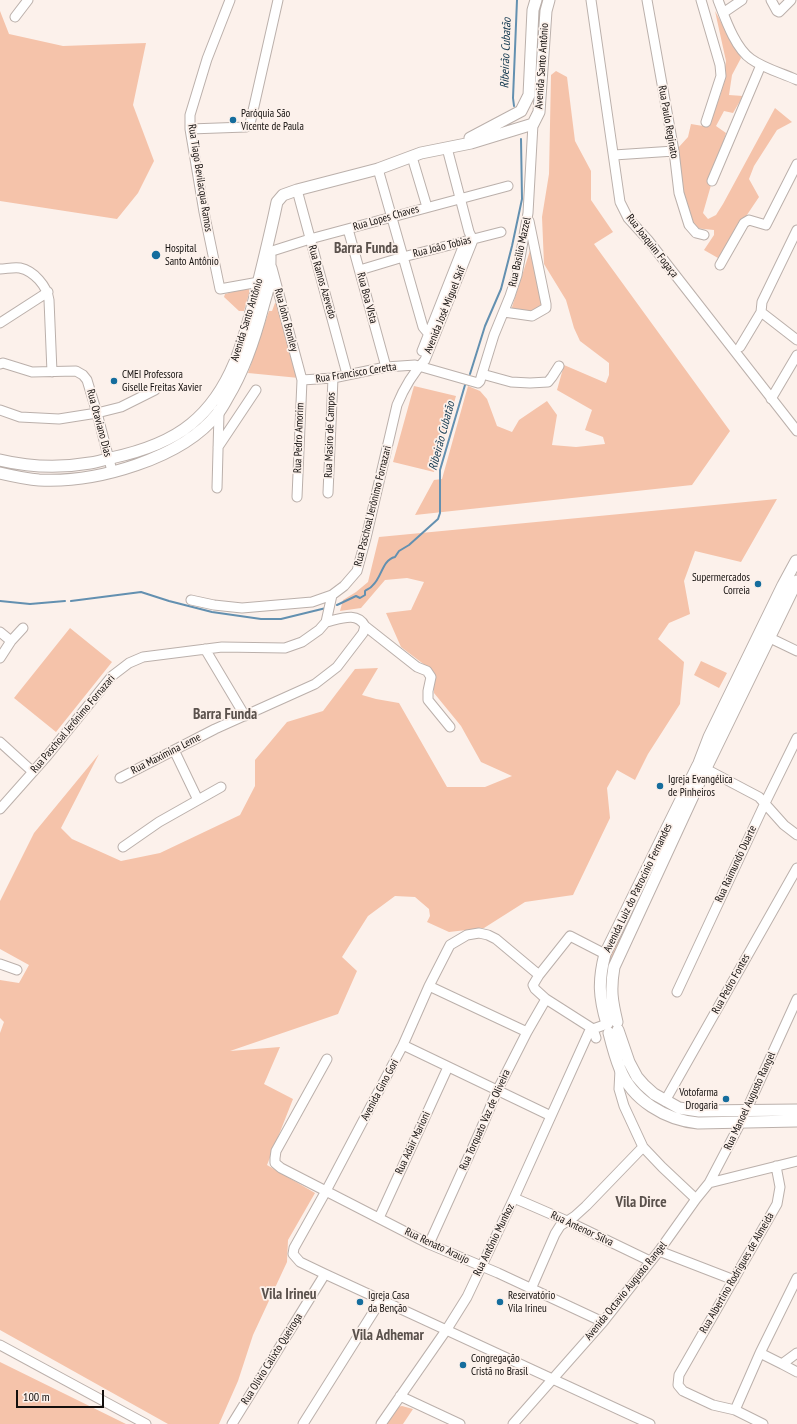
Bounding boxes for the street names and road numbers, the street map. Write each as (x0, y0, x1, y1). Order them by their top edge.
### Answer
street label: Avenida Santo Antônio (532, 23, 552, 109)
street label: Rua Paulo Reginato (655, 85, 681, 159)
street label: Rua Tiago Bevilacqua Ramos (185, 123, 215, 233)
street label: Rua Lopes Chaves (352, 202, 420, 234)
street label: Rua Joaquim Fogaça (623, 212, 681, 280)
street label: Rua Basilio Mazzel (506, 216, 534, 288)
street label: Rua João Tobias (412, 233, 472, 261)
street label: Rua Ramos Azevedo (305, 244, 339, 320)
street label: Avenida José Miguel Skif (421, 264, 469, 356)
street label: Rua Boa VIsta (354, 271, 380, 325)
street label: Avenida Santo Antônio (228, 277, 266, 363)
street label: Rua John Bronley (271, 287, 301, 353)
street label: Rua Francisco Ceretta (315, 360, 397, 386)
street label: Rua Otaviano Dias (84, 388, 114, 458)
street label: Rua Masiro de Campos (322, 392, 338, 478)
street label: Rua Pedro Amorim (291, 403, 307, 473)
street label: Rua Paschoal Jerônimo Fornazari (352, 444, 394, 568)
street label: Rua Paschoal Jerônimo Fornazari (28, 672, 118, 776)
street label: Rua Maximina Leme (129, 731, 203, 777)
street label: Avenida Luiz do Patrocinio Fernandes (601, 821, 675, 955)
street label: Rua Raimundo Duarte (712, 824, 760, 904)
street label: Rua Pedro Fontes (709, 952, 753, 1016)
street label: Rua Manoel Augusto Rangel (721, 1050, 779, 1152)
street label: Avenida Gino Gori (358, 1057, 402, 1123)
street label: Rua Torquato Vaz de Oliveira (457, 1068, 513, 1172)
street label: Rua Adair Marioni (393, 1110, 433, 1176)
street label: Rua Antônio Munhoz (471, 1202, 517, 1278)
street label: Rua Antenor Silva (549, 1209, 615, 1249)
street label: Rua Albertino Rodrigues de Almeida (697, 1210, 777, 1336)
street label: Rua Renato Araujo (403, 1225, 471, 1267)
street label: Avenida Octavio Augusto Rangel (582, 1239, 670, 1343)
street label: Rua Olívio Calixto Queiroga (239, 1311, 305, 1407)

